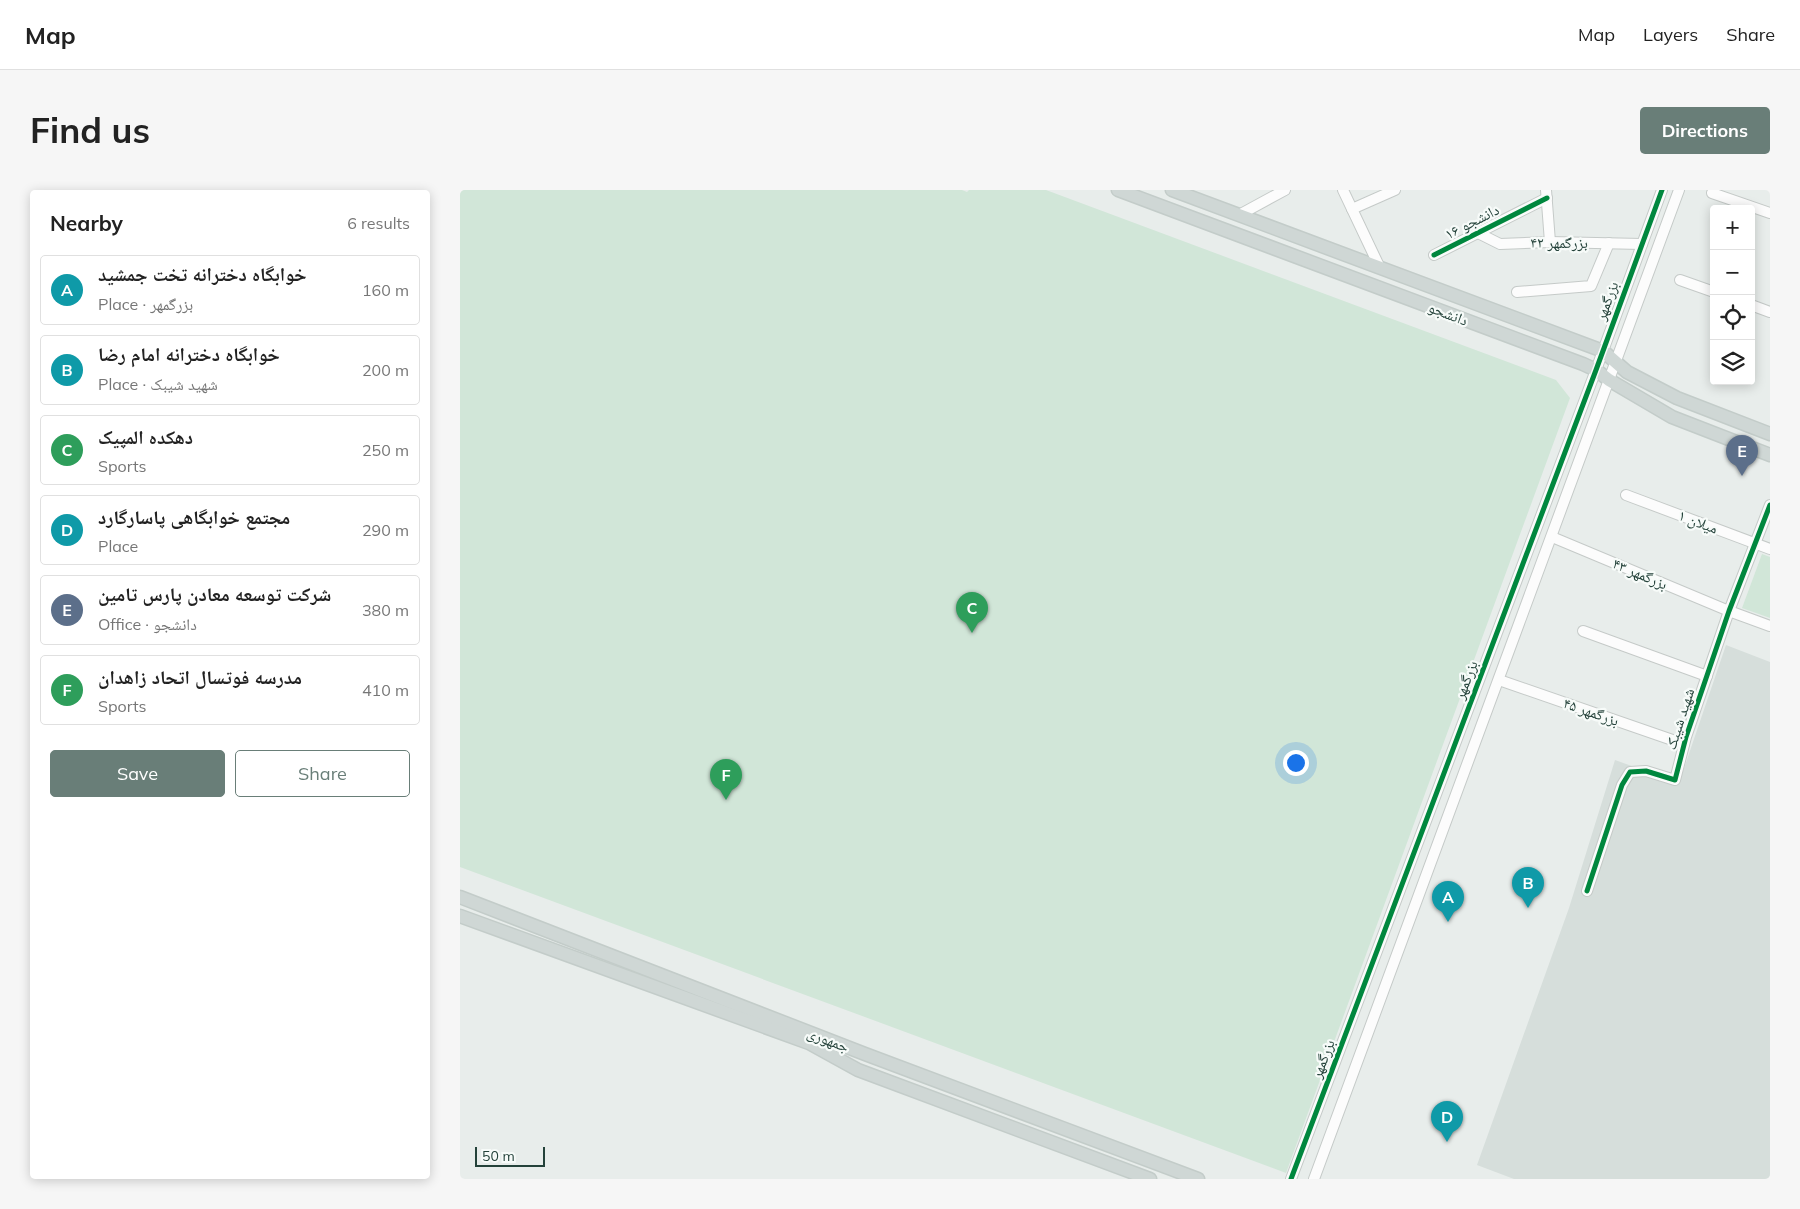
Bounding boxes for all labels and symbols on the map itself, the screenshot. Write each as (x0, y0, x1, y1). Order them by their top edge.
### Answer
street label: دانشجو ۱۶ (1442, 200, 1502, 243)
street label: بزرگمهر ۴۲ (1530, 233, 1588, 252)
street label: بزرگمهر (1590, 279, 1622, 324)
street label: دانشجو (1426, 297, 1471, 330)
pin: E (1726, 435, 1758, 476)
street label: میلان ۱ (1675, 505, 1721, 539)
street label: بزرگمهر ۴۳ (1610, 554, 1670, 594)
pin: C (956, 592, 988, 633)
street label: بزرگمهر (1449, 658, 1482, 703)
street label: شهید شیبک (1661, 686, 1698, 752)
street label: بزرگمهر ۴۵ (1561, 693, 1621, 730)
your location (1283, 750, 1309, 776)
pin: F (710, 759, 742, 800)
pin: B (1512, 867, 1544, 908)
pin: A (1432, 881, 1464, 922)
street label: جمهوری (804, 1023, 852, 1057)
street label: بزرگمهر (1306, 1037, 1339, 1082)
pin: D (1431, 1101, 1463, 1142)
scale bar (475, 1144, 545, 1167)

